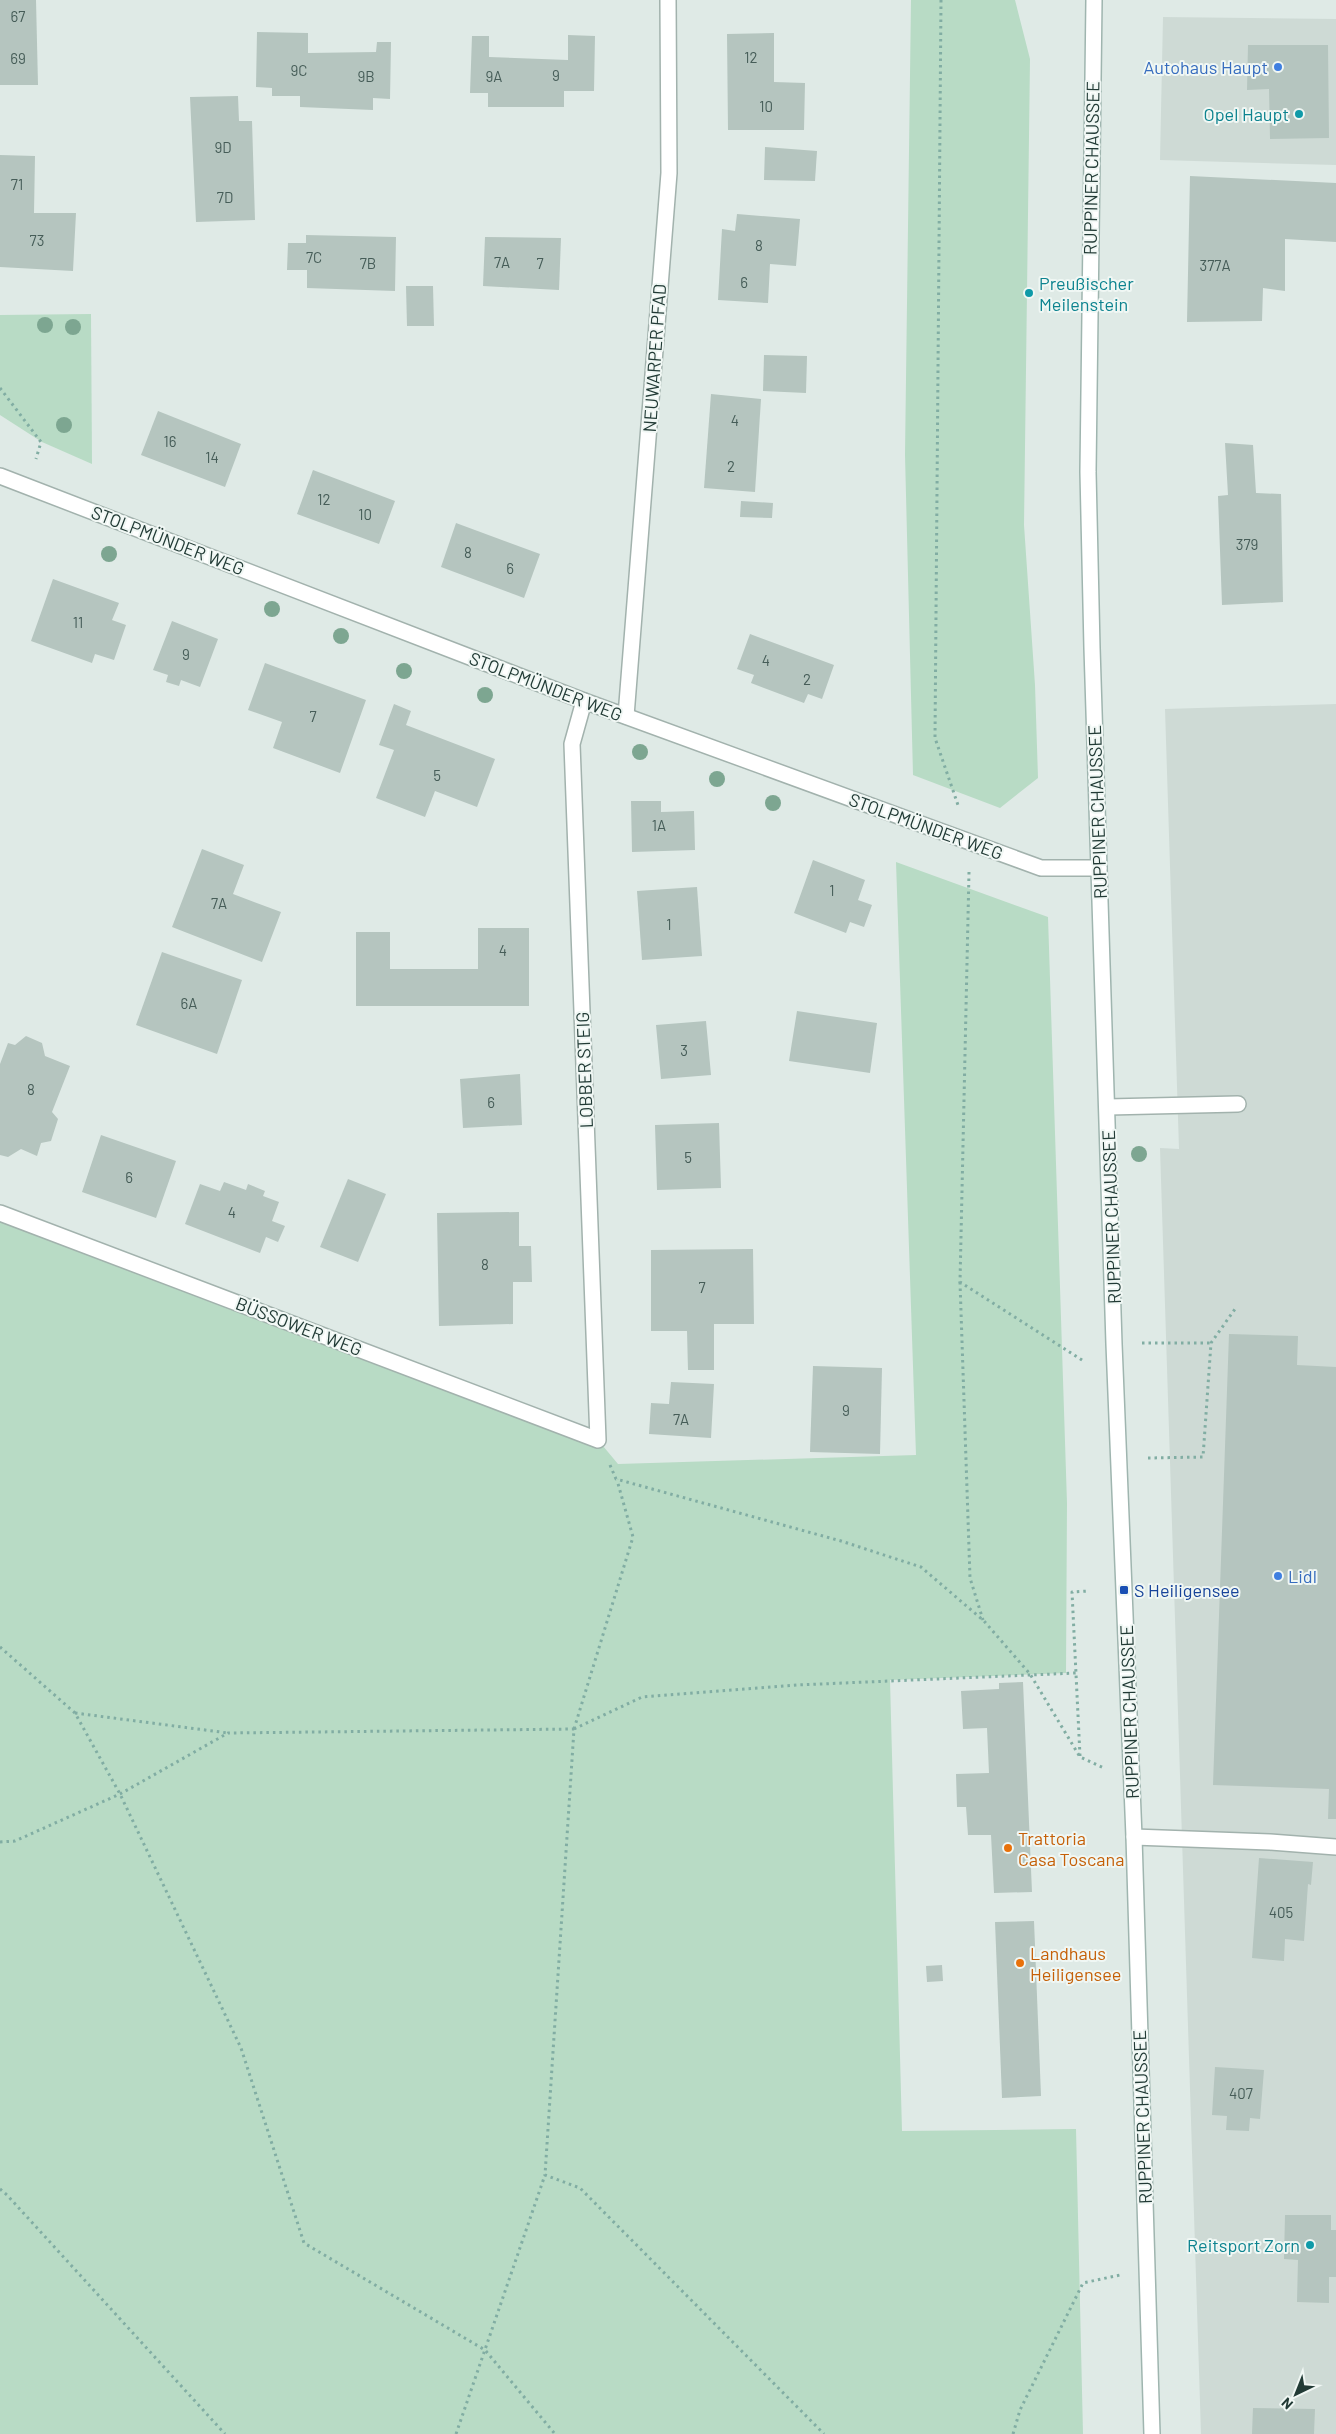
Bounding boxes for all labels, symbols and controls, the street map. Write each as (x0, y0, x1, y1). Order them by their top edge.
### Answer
house number: 67 (11, 7, 25, 25)
house number: 12 (744, 48, 758, 66)
house number: 69 (10, 49, 26, 67)
place label: Autohaus Haupt (1143, 56, 1268, 78)
house number: 9C (291, 61, 307, 79)
marker: Autohaus Haupt (1272, 61, 1284, 73)
house number: 9 (552, 66, 560, 84)
house number: 9B (357, 67, 375, 85)
house number: 9A (486, 67, 502, 85)
street label: RUPPINER CHAUSSEE (1078, 81, 1104, 255)
house number: 10 (759, 97, 773, 115)
place label: Opel Haupt (1204, 103, 1289, 125)
marker: Opel Haupt (1293, 108, 1305, 120)
house number: 9D (214, 138, 232, 156)
house number: 71 (11, 175, 23, 193)
house number: 7D (217, 188, 233, 206)
house number: 73 (30, 231, 44, 249)
house number: 8 (755, 236, 763, 254)
house number: 7C (306, 248, 322, 266)
house number: 7A (494, 253, 510, 271)
house number: 7B (360, 254, 376, 272)
house number: 7 (536, 254, 544, 272)
house number: 377A (1199, 256, 1231, 274)
place label: Preußischer Meilenstein (1039, 272, 1134, 315)
house number: 6 (740, 273, 748, 291)
street label: NEUWARPER PFAD (638, 283, 670, 433)
marker: Preußischer Meilenstein (1023, 287, 1035, 299)
house number: 4 (731, 411, 739, 429)
house number: 16 (164, 432, 176, 450)
house number: 14 (205, 448, 219, 466)
house number: 2 (727, 457, 735, 475)
house number: 12 (317, 490, 331, 508)
street label: STOLPMÜNDER WEG (88, 501, 248, 579)
house number: 10 (358, 505, 372, 523)
house number: 379 (1236, 535, 1258, 553)
house number: 8 (464, 543, 472, 561)
house number: 6 (506, 559, 514, 577)
house number: 11 (73, 613, 83, 631)
house number: 9 (182, 645, 190, 663)
street label: STOLPMÜNDER WEG (466, 647, 626, 725)
house number: 4 (762, 651, 770, 669)
house number: 2 (803, 670, 811, 688)
house number: 7 (309, 707, 317, 725)
street label: RUPPINER CHAUSSEE (1083, 725, 1111, 899)
house number: 5 (433, 766, 441, 784)
street label: STOLPMÜNDER WEG (846, 788, 1006, 864)
house number: 1A (652, 816, 666, 834)
house number: 1 (829, 881, 835, 899)
house number: 7A (211, 894, 227, 912)
house number: 1 (666, 915, 672, 933)
house number: 4 (499, 941, 507, 959)
house number: 6A (181, 994, 197, 1012)
street label: LOBBER STEIG (571, 1011, 597, 1129)
house number: 3 (680, 1041, 688, 1059)
house number: 8 (27, 1080, 35, 1098)
house number: 6 (487, 1093, 495, 1111)
street label: RUPPINER CHAUSSEE (1097, 1130, 1125, 1304)
house number: 5 (684, 1148, 692, 1166)
house number: 6 (125, 1168, 133, 1186)
house number: 4 (228, 1203, 236, 1221)
house number: 8 (481, 1255, 489, 1273)
house number: 7 (698, 1278, 706, 1296)
street label: BÜSSOWER WEG (233, 1292, 365, 1360)
house number: 9 (842, 1401, 850, 1419)
house number: 7A (673, 1410, 689, 1428)
place label: Lidl (1288, 1565, 1317, 1587)
marker: Lidl (1272, 1570, 1284, 1582)
place label: S Heiligensee (1134, 1579, 1240, 1601)
marker: S Heiligensee (1118, 1584, 1130, 1596)
street label: RUPPINER CHAUSSEE (1115, 1625, 1143, 1799)
place label: Trattoria Casa Toscana (1018, 1827, 1124, 1870)
marker: Trattoria Casa Toscana (1002, 1842, 1014, 1854)
house number: 405 (1269, 1903, 1293, 1921)
place label: Landhaus Heiligensee (1030, 1942, 1121, 1985)
marker: Landhaus Heiligensee (1014, 1957, 1026, 1969)
street label: RUPPINER CHAUSSEE (1128, 2030, 1156, 2204)
house number: 407 (1229, 2084, 1253, 2102)
place label: Reitsport Zorn (1187, 2234, 1300, 2256)
marker: Reitsport Zorn (1304, 2239, 1316, 2251)
north arrow (1271, 2369, 1321, 2419)
text: N (1278, 2394, 1296, 2413)

